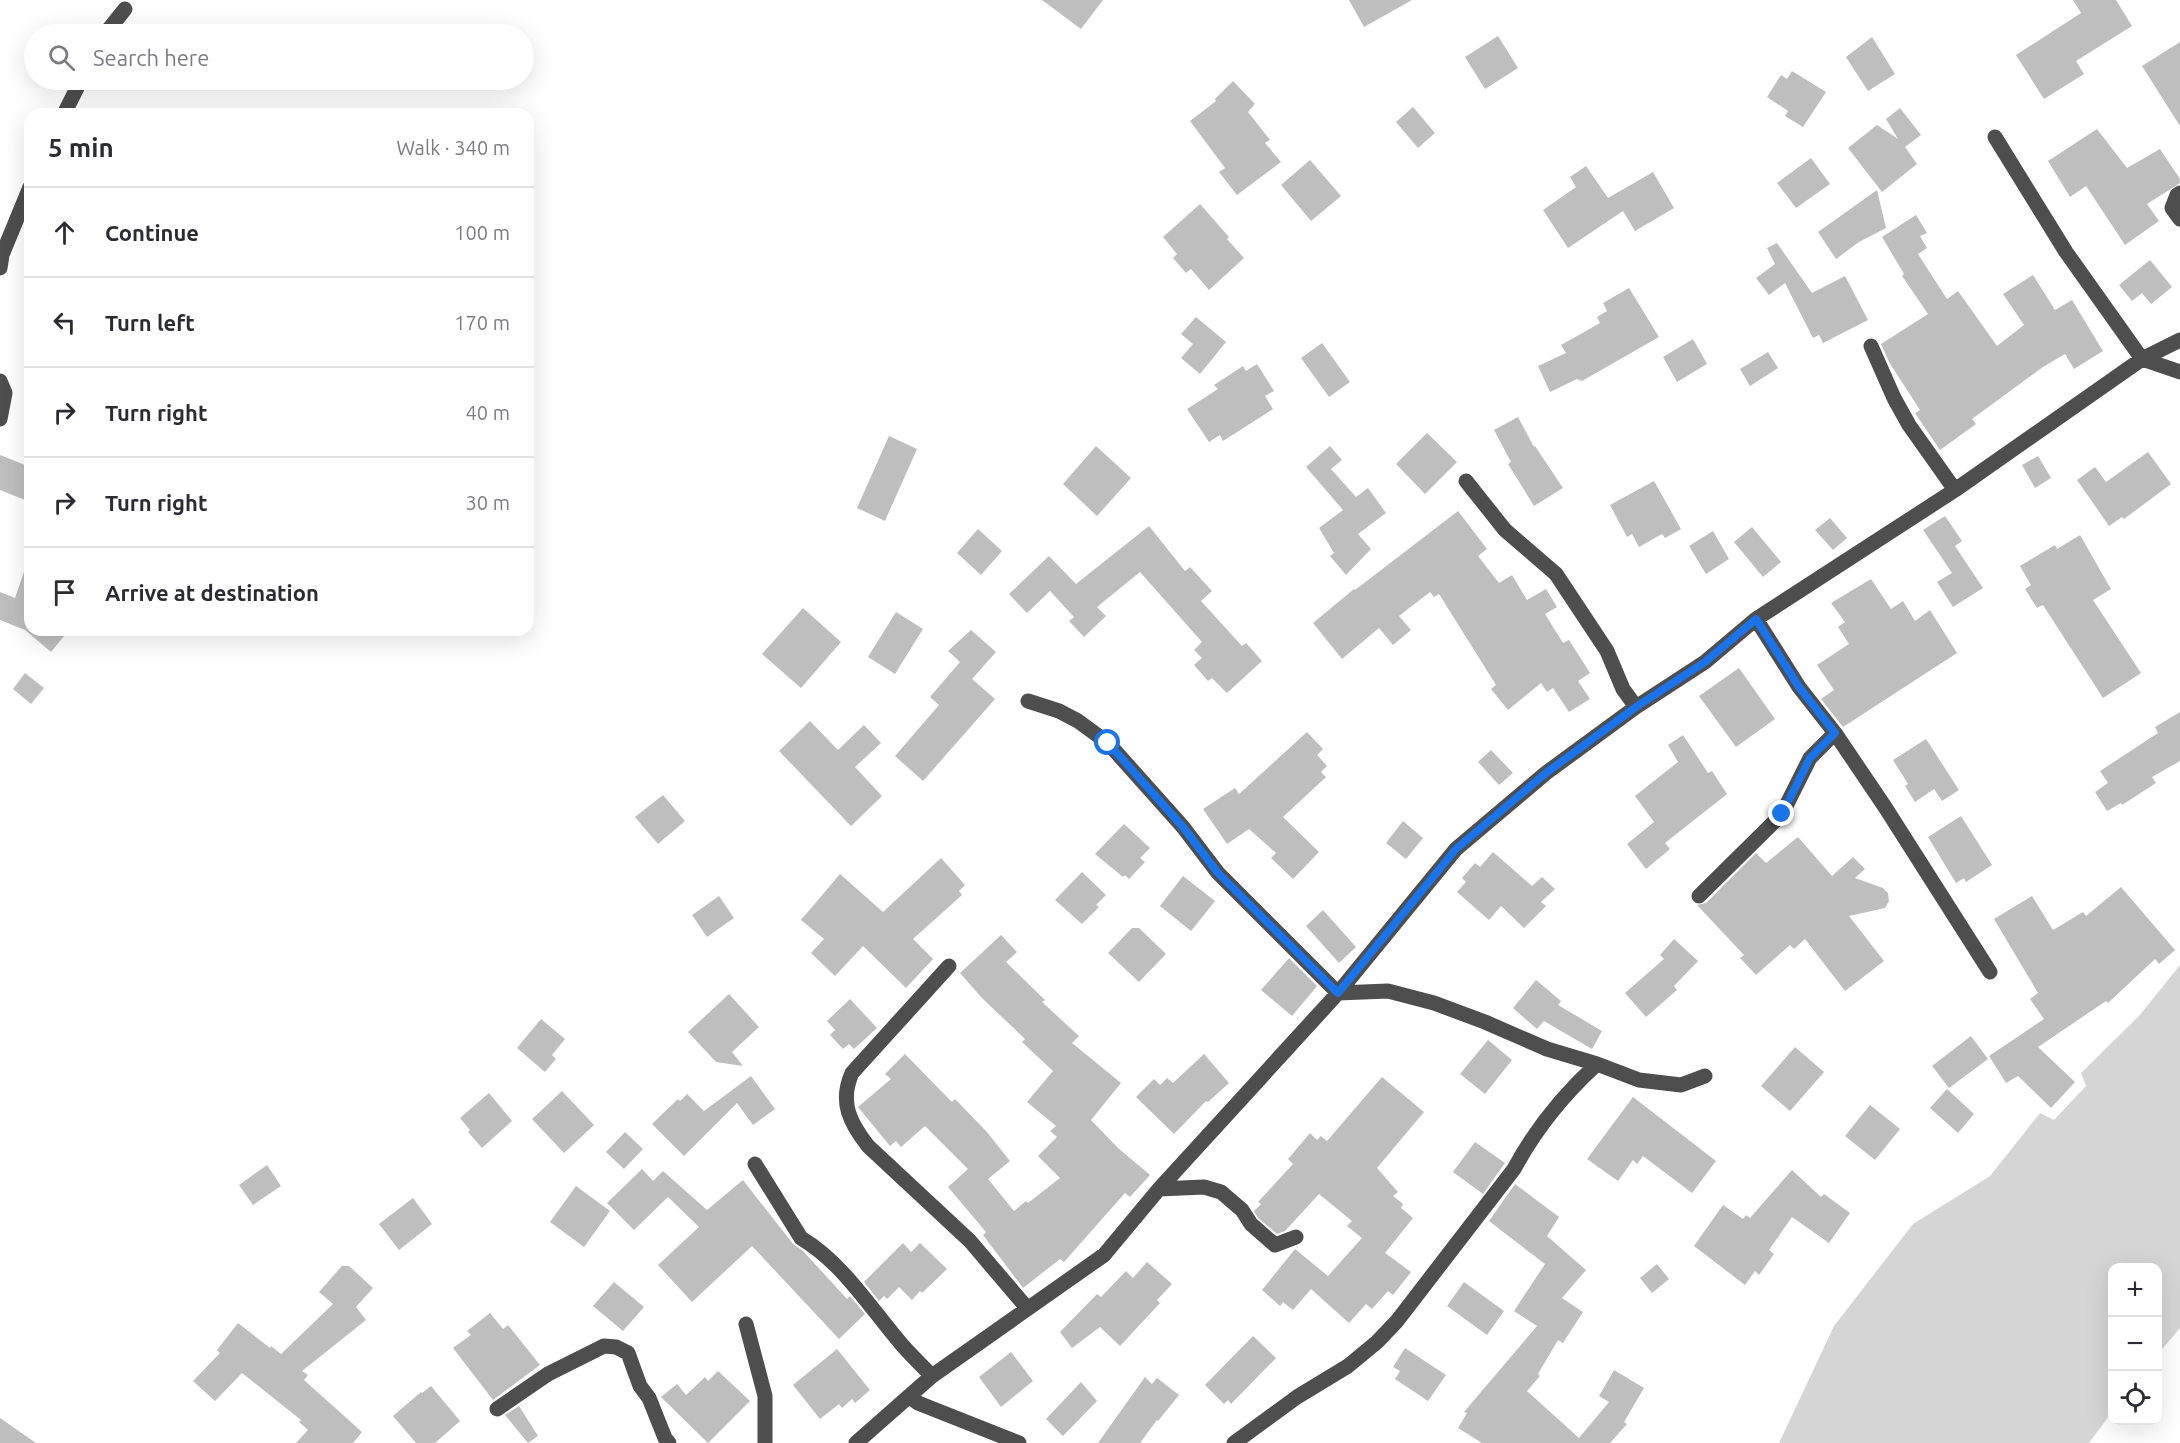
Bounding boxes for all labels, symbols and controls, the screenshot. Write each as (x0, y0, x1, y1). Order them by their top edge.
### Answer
search box (24, 24, 534, 90)
icon: search (45, 41, 78, 74)
text: Search here (93, 45, 209, 70)
text: 5 min (48, 133, 114, 162)
text: Walk · 340 m (397, 136, 510, 159)
icon: ahead (48, 216, 81, 249)
text: Continue (105, 220, 199, 245)
text: 100 m (454, 221, 510, 244)
icon: left (48, 306, 81, 339)
text: Turn left (105, 310, 195, 335)
text: 170 m (454, 311, 510, 334)
icon: right (48, 396, 81, 429)
text: Turn right (105, 400, 207, 425)
text: 40 m (466, 401, 510, 424)
icon: right (48, 486, 81, 519)
text: Turn right (105, 490, 207, 515)
text: 30 m (466, 491, 510, 514)
icon: arrive (48, 576, 81, 609)
text: Arrive at destination (105, 580, 319, 605)
route start (1094, 729, 1120, 755)
route end (1768, 800, 1794, 826)
map controls (2108, 1263, 2162, 1425)
button: + (2108, 1263, 2162, 1317)
button: − (2108, 1317, 2162, 1371)
button: locate (2108, 1371, 2162, 1425)

